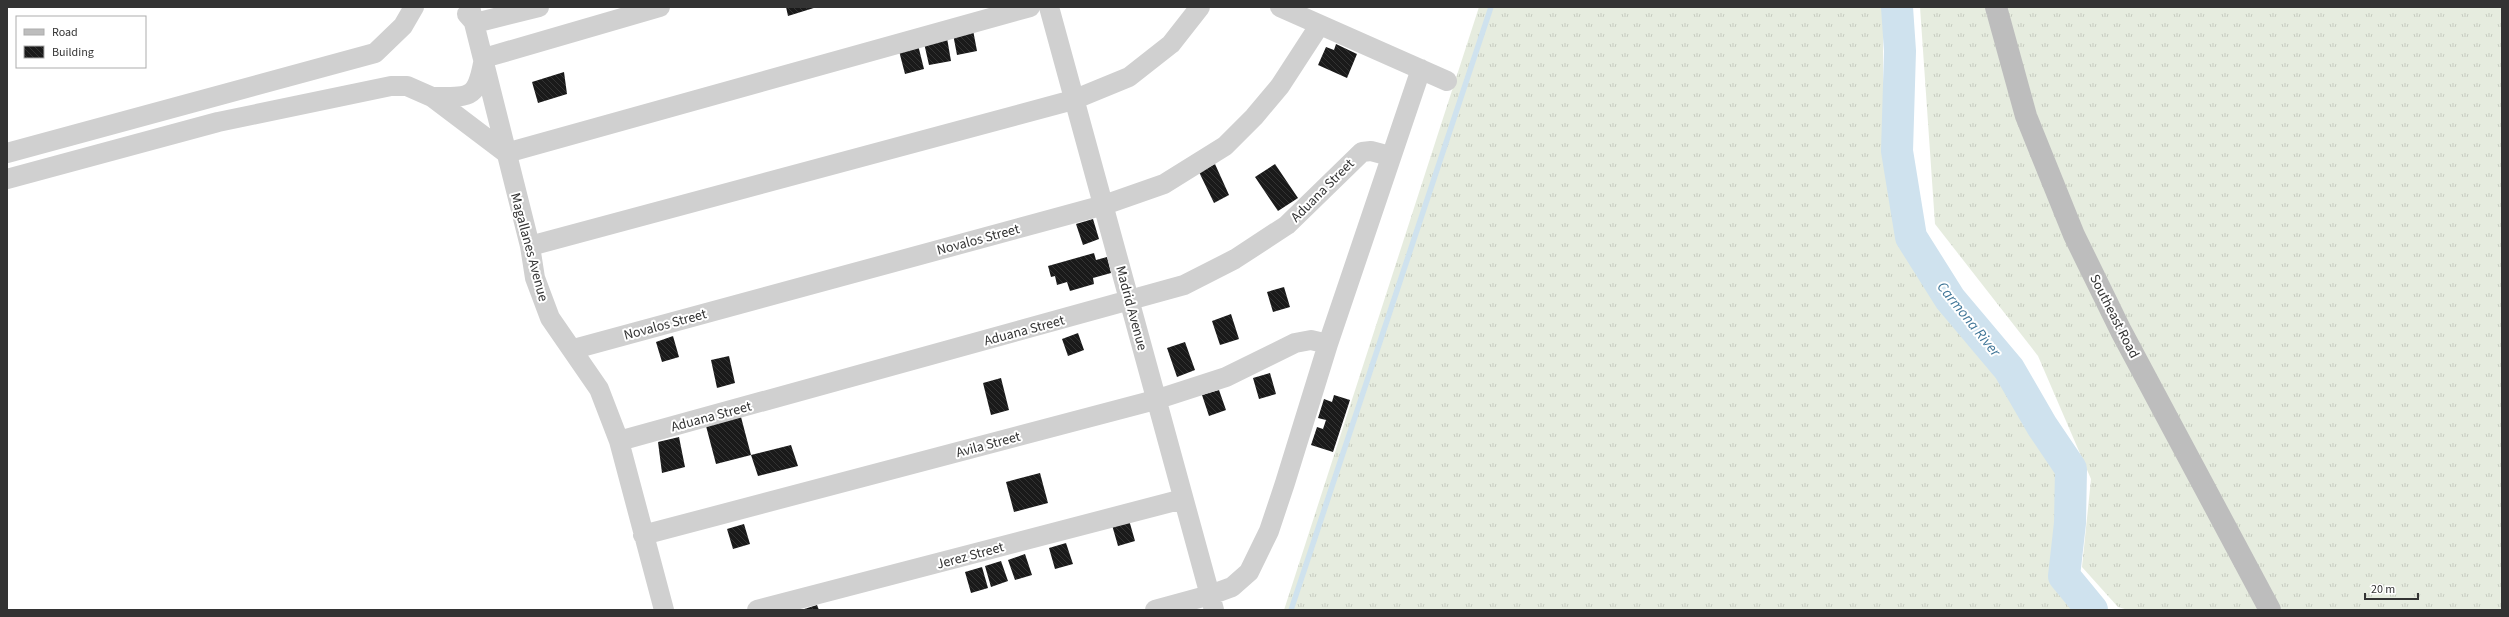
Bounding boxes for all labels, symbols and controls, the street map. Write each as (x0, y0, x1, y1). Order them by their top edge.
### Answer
legend (16, 16, 146, 68)
text: Road (52, 24, 78, 41)
text: Building (52, 44, 94, 61)
street label: Aduana Street (1286, 154, 1359, 227)
street label: Magallanes Avenue (505, 191, 553, 304)
street label: Novalos Street (935, 219, 1022, 261)
street label: Madrid Avenue (1110, 264, 1152, 353)
street label: Southeast Road (2084, 271, 2144, 362)
water label: Carmona River (1932, 277, 2006, 362)
street label: Novalos Street (622, 304, 709, 346)
street label: Aduana Street (982, 311, 1067, 351)
street label: Aduana Street (669, 397, 754, 437)
street label: Avila Street (954, 427, 1023, 463)
street label: Jerez Street (934, 537, 1006, 575)
scale bar (2365, 575, 2418, 601)
text: 20 m (2371, 581, 2395, 598)

